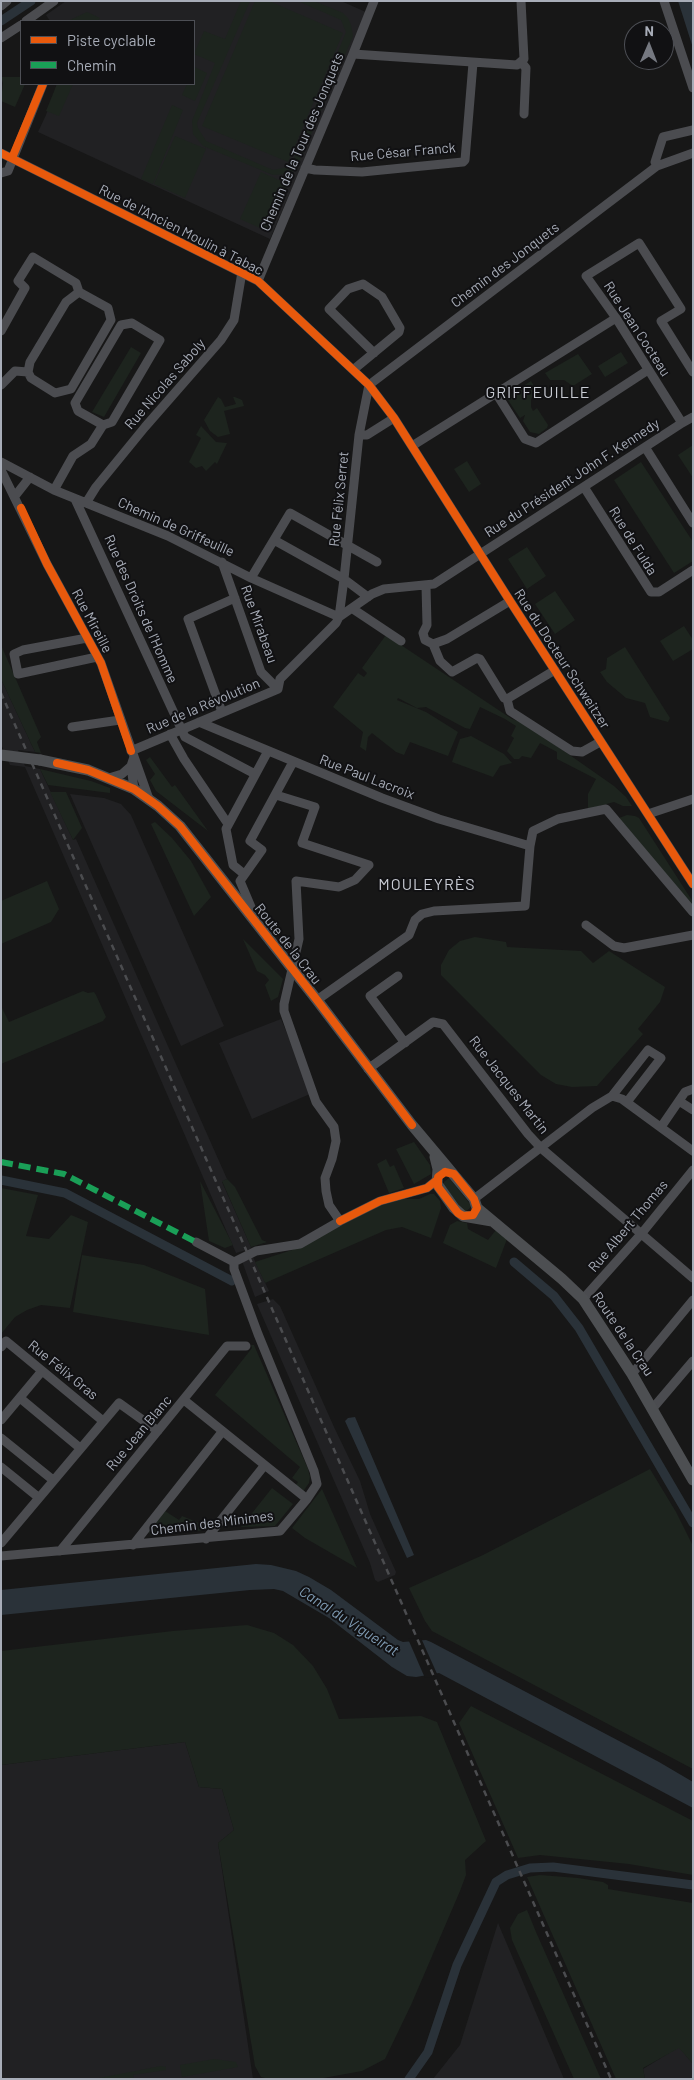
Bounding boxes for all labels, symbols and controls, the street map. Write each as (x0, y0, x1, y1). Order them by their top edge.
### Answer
legend (20, 20, 195, 85)
north arrow (624, 20, 674, 70)
text: N (644, 22, 654, 39)
text: Piste cyclable (67, 31, 156, 49)
street label: Chemin de la Tour des Jonquets (257, 50, 347, 234)
text: Chemin (67, 56, 116, 74)
street label: Rue César Franck (350, 139, 456, 165)
street label: Rue de l'Ancien Moulin à Tabac (96, 181, 266, 279)
street label: Chemin des Jonquets (448, 219, 562, 311)
street label: Rue Jean Cocteau (600, 278, 674, 380)
street label: Rue Nicolas Saboly (121, 335, 209, 433)
district label: GRIFFEUILLE (484, 383, 592, 403)
street label: Rue du Président John F. Kennedy (481, 415, 663, 541)
street label: Rue Félix Serret (326, 451, 352, 547)
street label: Chemin de Griffeuille (115, 494, 237, 560)
street label: Rue de Fulda (605, 504, 661, 578)
street label: Rue des Droits de l'Homme (101, 532, 181, 686)
street label: Rue Mirabeau (237, 583, 281, 665)
street label: Rue Mireille (68, 586, 116, 656)
street label: Rue du Docteur Schweitzer (511, 586, 613, 732)
street label: Rue de la Révolution (144, 674, 262, 738)
street label: Rue Paul Lacroix (317, 751, 417, 803)
district label: MOULEYRÈS (377, 875, 477, 895)
street label: Route de la Crau (251, 900, 325, 988)
street label: Rue Jacques Martin (466, 1033, 552, 1137)
street label: Rue Albert Thomas (585, 1177, 671, 1275)
street label: Route de la Crau (589, 1289, 657, 1379)
street label: Rue Félix Gras (25, 1337, 101, 1403)
street label: Rue Jean Blanc (103, 1392, 175, 1474)
street label: Chemin des Minimes (150, 1507, 274, 1539)
water label: Canal du Vigueirat (296, 1582, 402, 1660)

